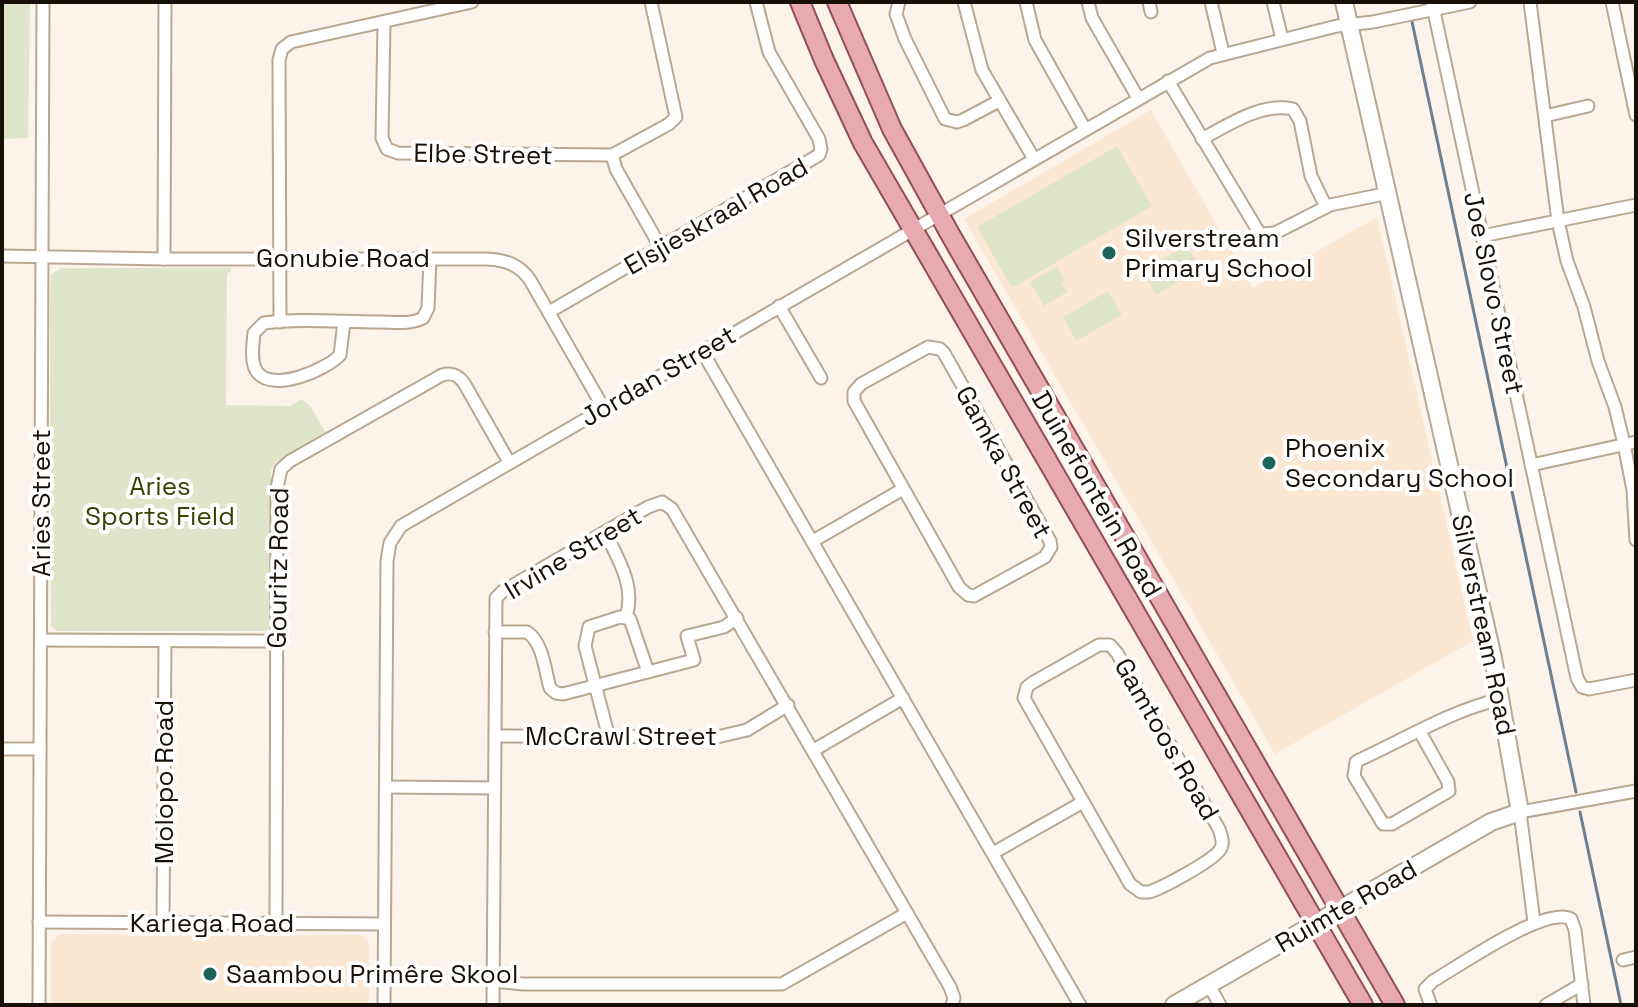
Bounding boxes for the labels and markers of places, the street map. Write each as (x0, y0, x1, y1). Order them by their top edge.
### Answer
place label: Silverstream Primary School (1125, 221, 1312, 285)
marker: Silverstream Primary School (1100, 244, 1118, 262)
place label: Phoenix Secondary School (1285, 431, 1514, 495)
marker: Phoenix Secondary School (1260, 454, 1278, 472)
place label: Saambou Primêre Skool (226, 957, 518, 991)
marker: Saambou Primêre Skool (201, 965, 219, 983)

